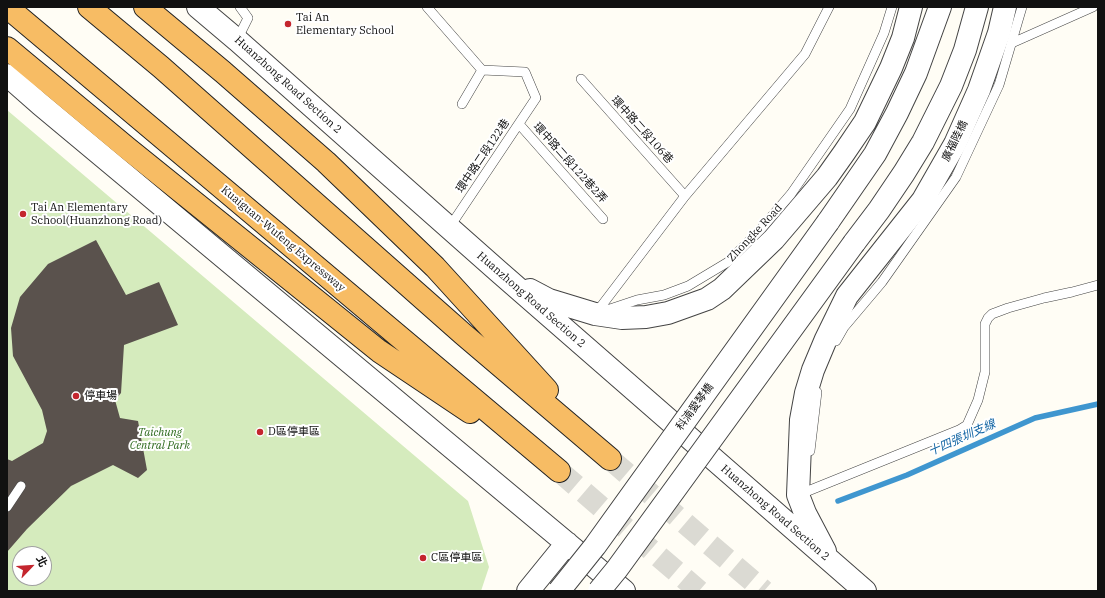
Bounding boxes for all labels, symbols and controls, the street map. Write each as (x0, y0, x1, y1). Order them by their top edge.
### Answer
place label: Tai An Elementary School (296, 11, 394, 37)
marker: Tai An Elementary School (283, 19, 293, 29)
street label: Huanzhong Road Section 2 (232, 33, 344, 137)
street label: 環中路二段106巷 (608, 94, 676, 166)
street label: 環中路二段122巷 (454, 117, 512, 195)
street label: 廣福陸橋 (939, 118, 971, 164)
street label: 環中路二段122巷2弄 (531, 120, 609, 206)
street label: Kuaiguan-Wufeng Expressway (218, 183, 348, 295)
place label: Tai An Elementary School(Huanzhong Road) (31, 201, 162, 227)
street label: Zhongke Road (725, 201, 785, 265)
marker: Tai An Elementary School(Huanzhong Road) (18, 209, 28, 219)
street label: Huanzhong Road Section 2 (474, 249, 588, 351)
street label: 科湳愛琴橋 (673, 381, 717, 433)
place label: 停車場 (84, 389, 117, 403)
marker: 停車場 (71, 391, 81, 401)
water label: 十四張圳支線 (926, 417, 998, 459)
place label: D區停車區 (268, 425, 320, 439)
park label: Taichung Central Park (130, 426, 190, 452)
marker: D區停車區 (255, 427, 265, 437)
street label: Huanzhong Road Section 2 (718, 462, 832, 564)
north arrow (12, 546, 52, 586)
place label: C區停車區 (431, 551, 482, 565)
text: 北 (33, 553, 51, 569)
marker: C區停車區 (418, 553, 428, 563)

